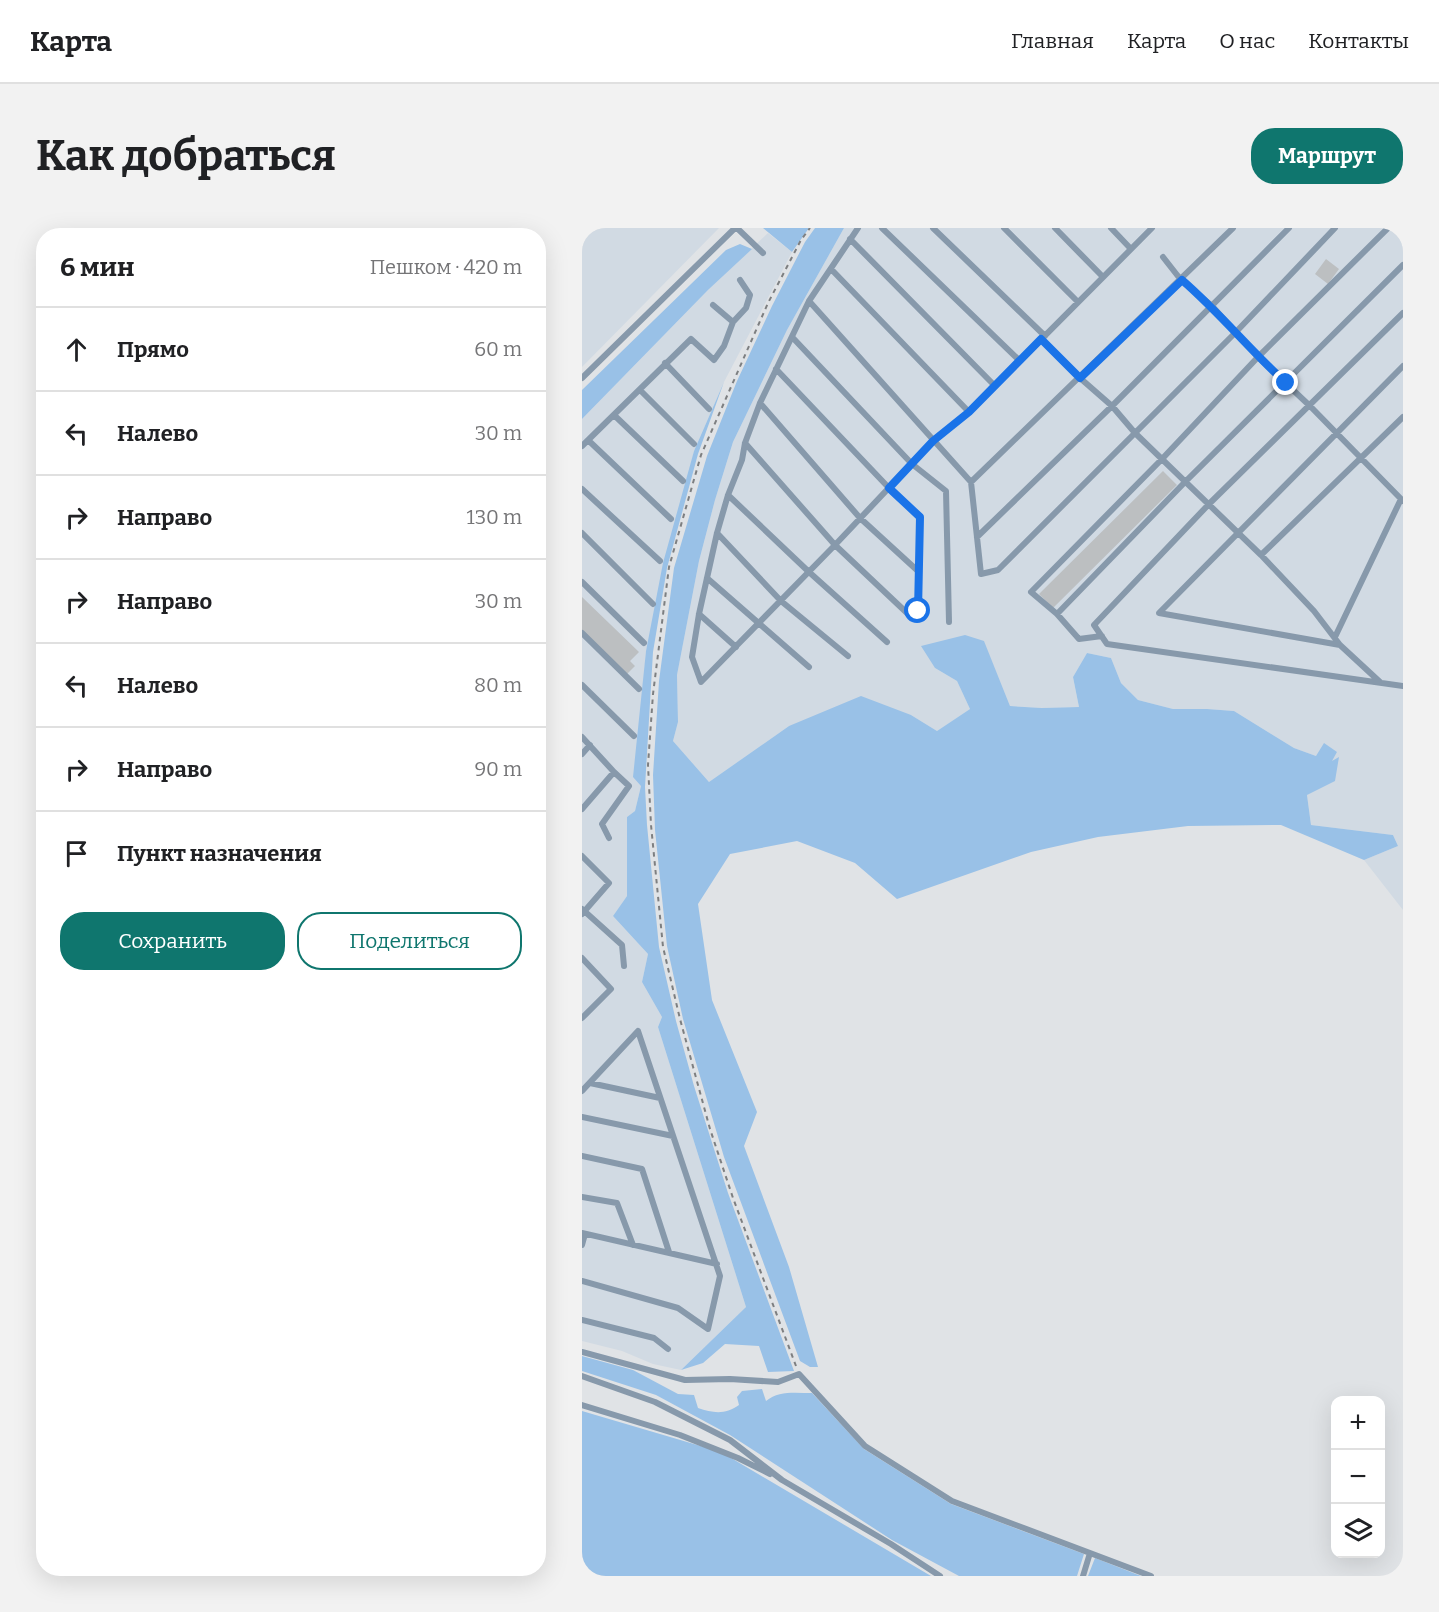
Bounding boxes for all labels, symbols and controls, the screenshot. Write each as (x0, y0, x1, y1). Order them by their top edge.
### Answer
text: Карта (30, 25, 112, 58)
text: Главная (1011, 28, 1094, 54)
text: Карта (1127, 28, 1186, 54)
text: О нас (1219, 28, 1275, 54)
text: Контакты (1308, 28, 1409, 54)
button: Маршрут (1251, 128, 1403, 184)
text: Как добраться (36, 131, 336, 181)
text: 6 мин (60, 252, 135, 283)
text: Пешком · 420 m (370, 255, 522, 279)
icon: ahead (60, 333, 93, 366)
text: Прямо (117, 336, 189, 363)
text: 60 m (474, 337, 522, 361)
route end (1272, 369, 1298, 395)
icon: left (60, 417, 93, 450)
text: Налево (117, 420, 198, 447)
text: 30 m (475, 421, 522, 445)
icon: right (60, 501, 93, 534)
text: Направо (117, 504, 212, 531)
text: 130 m (467, 505, 522, 529)
icon: right (60, 585, 93, 618)
text: Направо (117, 588, 212, 615)
text: 30 m (475, 589, 522, 613)
route start (904, 597, 930, 623)
icon: left (60, 669, 93, 702)
text: Налево (117, 672, 198, 699)
text: 80 m (474, 673, 522, 697)
icon: right (60, 753, 93, 786)
text: Направо (117, 756, 212, 783)
text: 90 m (474, 757, 522, 781)
icon: arrive (60, 837, 93, 870)
text: Пункт назначения (117, 840, 322, 867)
button: Сохранить (60, 912, 285, 970)
button: Поделиться (297, 912, 522, 970)
map controls (1331, 1396, 1385, 1558)
button: + (1331, 1396, 1385, 1450)
button: − (1331, 1450, 1385, 1504)
button: layers (1331, 1504, 1385, 1558)

